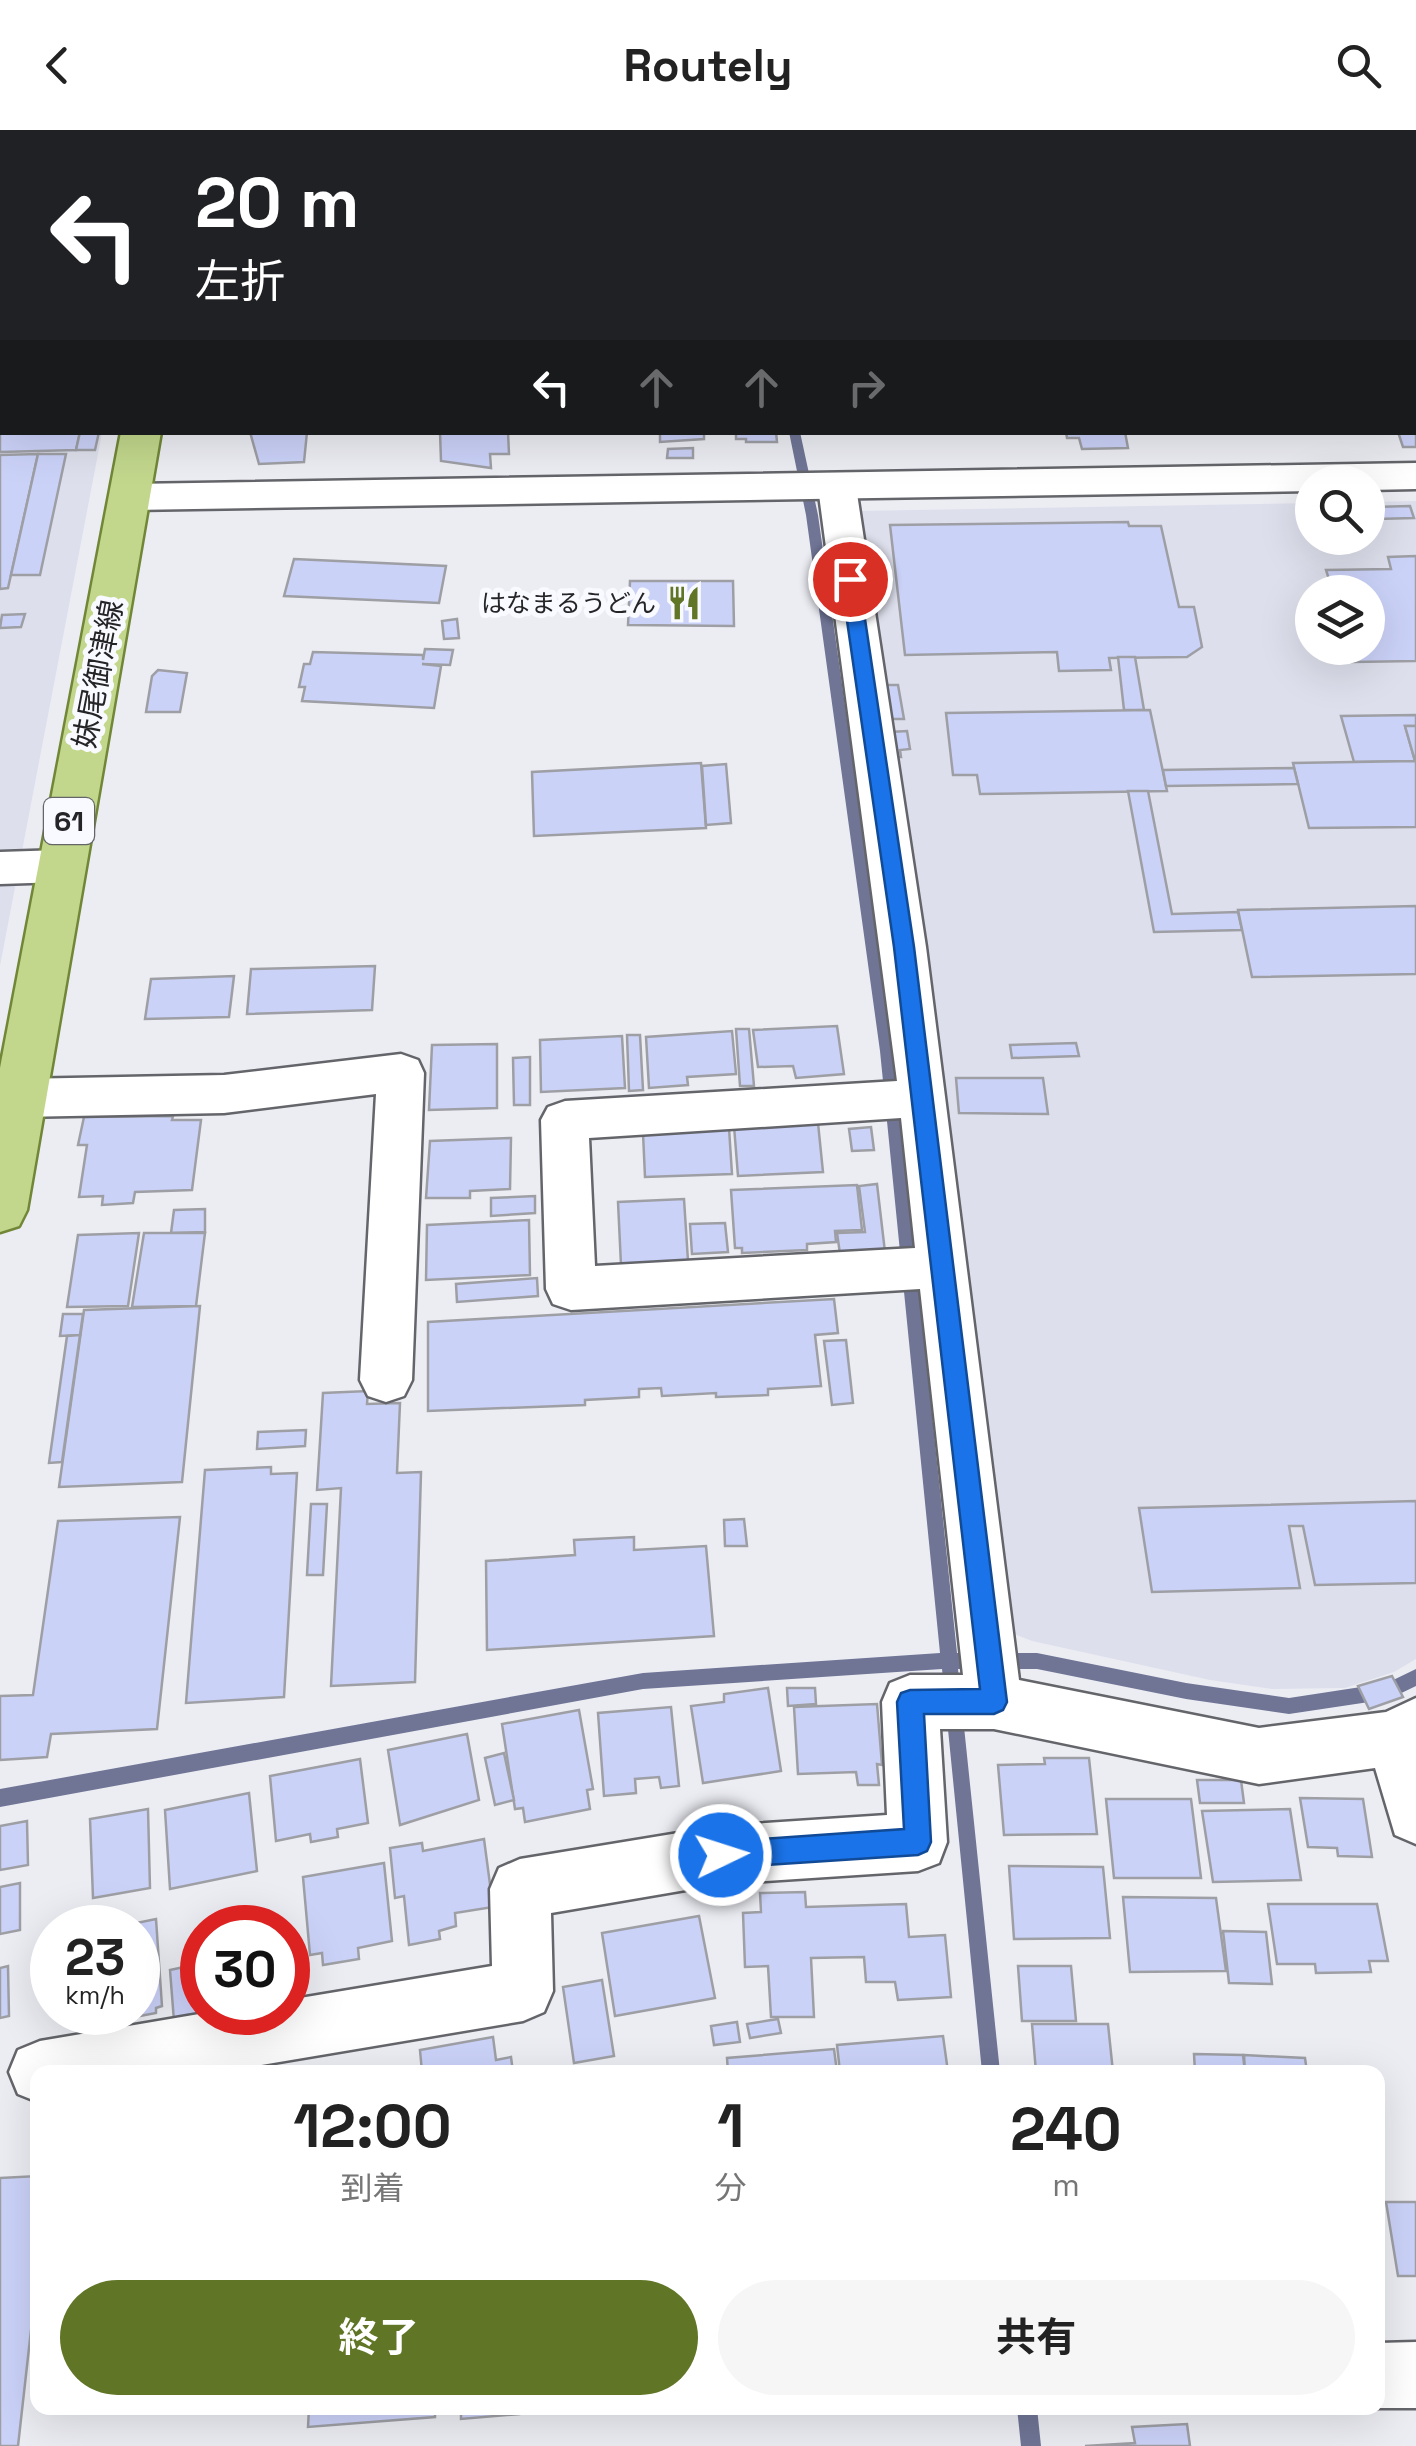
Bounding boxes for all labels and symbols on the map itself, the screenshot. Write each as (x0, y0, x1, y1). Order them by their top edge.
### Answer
pin (808, 537, 893, 622)
restaurant icon: はなまるうどん (665, 584, 703, 622)
place label: はなまるうどん (481, 587, 656, 619)
street label: 妹尾御津線 (65, 597, 131, 751)
road number: 61 (44, 798, 94, 844)
position arrow (669, 1803, 773, 1907)
speed limit sign: 30 (180, 1905, 310, 2035)

